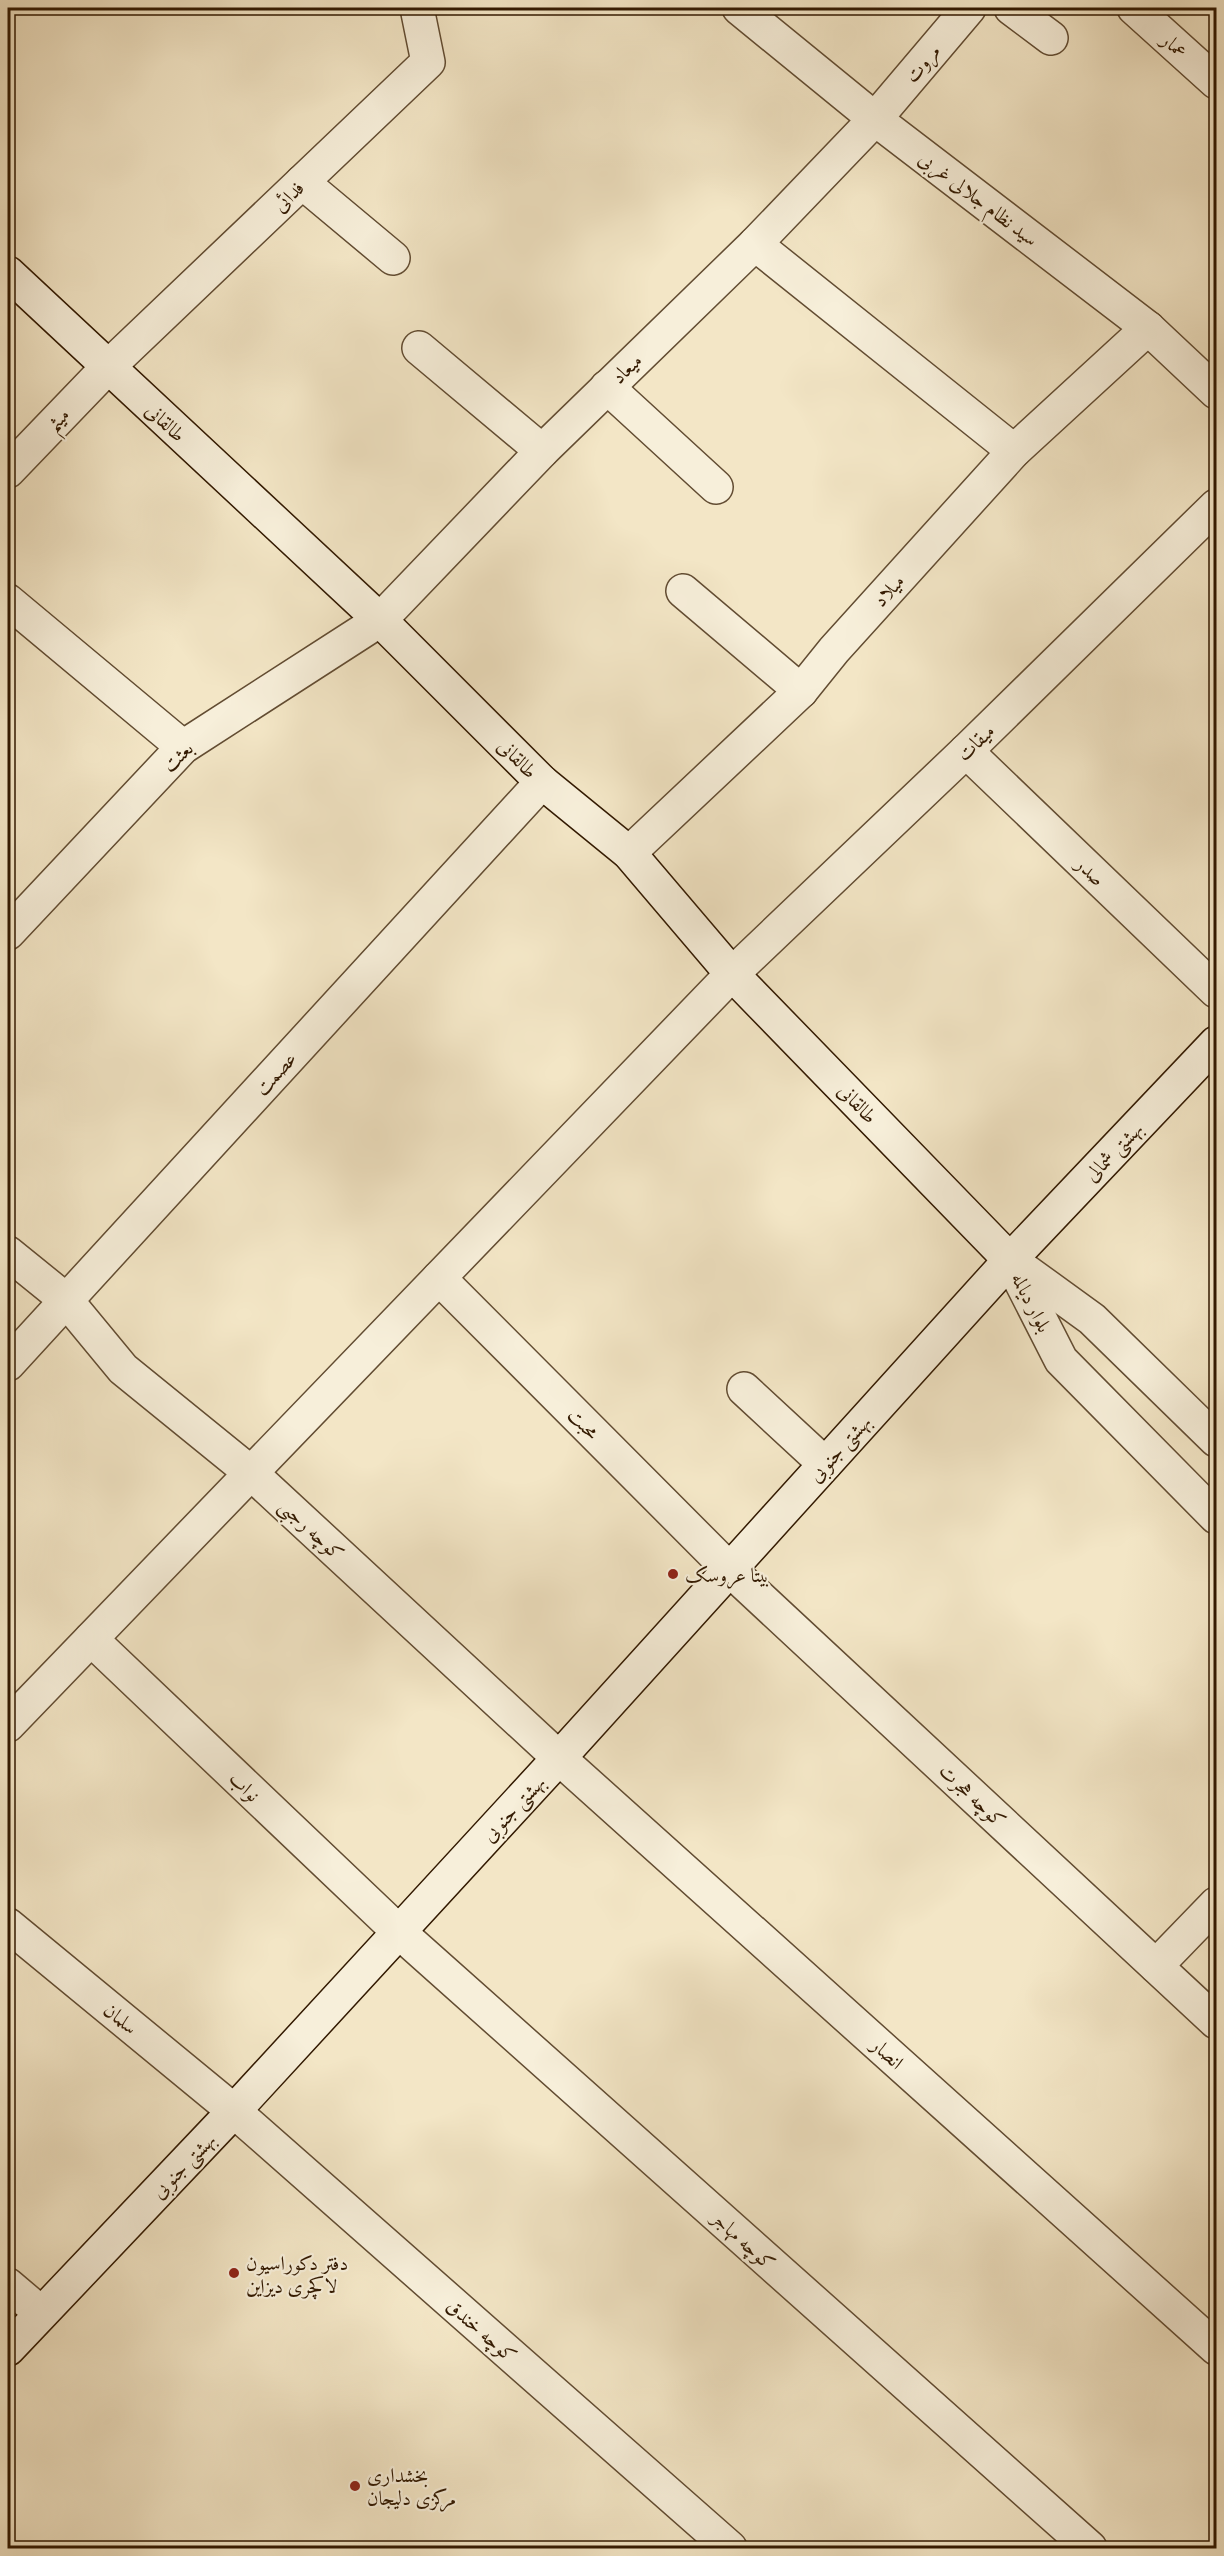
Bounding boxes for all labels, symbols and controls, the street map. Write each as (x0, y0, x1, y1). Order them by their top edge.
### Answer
street label: عمار (1154, 24, 1195, 65)
street label: مروت (897, 37, 947, 89)
street label: سید نظام جلالی غربی (911, 143, 1045, 256)
street label: فدائی (266, 174, 310, 218)
street label: میعاد (604, 346, 648, 390)
street label: طالقانی (139, 396, 193, 448)
street label: میثم (38, 400, 80, 442)
street label: میلاد (865, 567, 911, 613)
street label: میقات (949, 717, 1001, 767)
street label: طالقانی (491, 731, 545, 785)
street label: بعثت (155, 734, 199, 778)
street label: صدر (1068, 848, 1112, 892)
street label: عصمت (247, 1044, 303, 1102)
street label: طالقانی (832, 1076, 884, 1130)
street label: بهشتی شمالی (1077, 1114, 1150, 1188)
street label: بلوار دیالمه (1005, 1267, 1059, 1337)
street label: محبت (561, 1400, 607, 1446)
street label: بهشتی جنوبی (801, 1408, 878, 1489)
street label: کوچه رجبی (271, 1491, 351, 1569)
place label: بیتا عروسک (685, 1560, 769, 1589)
marker: بیتا عروسک (666, 1567, 680, 1581)
street label: کوچه هجرت (933, 1756, 1013, 1834)
street label: نواب (223, 1764, 267, 1808)
street label: بهشتی جنوبی (474, 1768, 552, 1849)
street label: سلمان (98, 1995, 144, 2041)
street label: انصار (864, 2029, 911, 2076)
street label: بهشتی جنوبی (144, 2125, 223, 2205)
street label: کوچه مهاجر (704, 2202, 782, 2276)
place label: دفتر دکوراسیون لاکچری دیزاین (246, 2248, 348, 2300)
marker: دفتر دکوراسیون لاکچری دیزاین (227, 2266, 241, 2280)
street label: کوچه خندق (440, 2291, 524, 2369)
place label: بخشداری مرکزی دلیجان (367, 2460, 456, 2512)
marker: بخشداری مرکزی دلیجان (348, 2479, 362, 2493)

